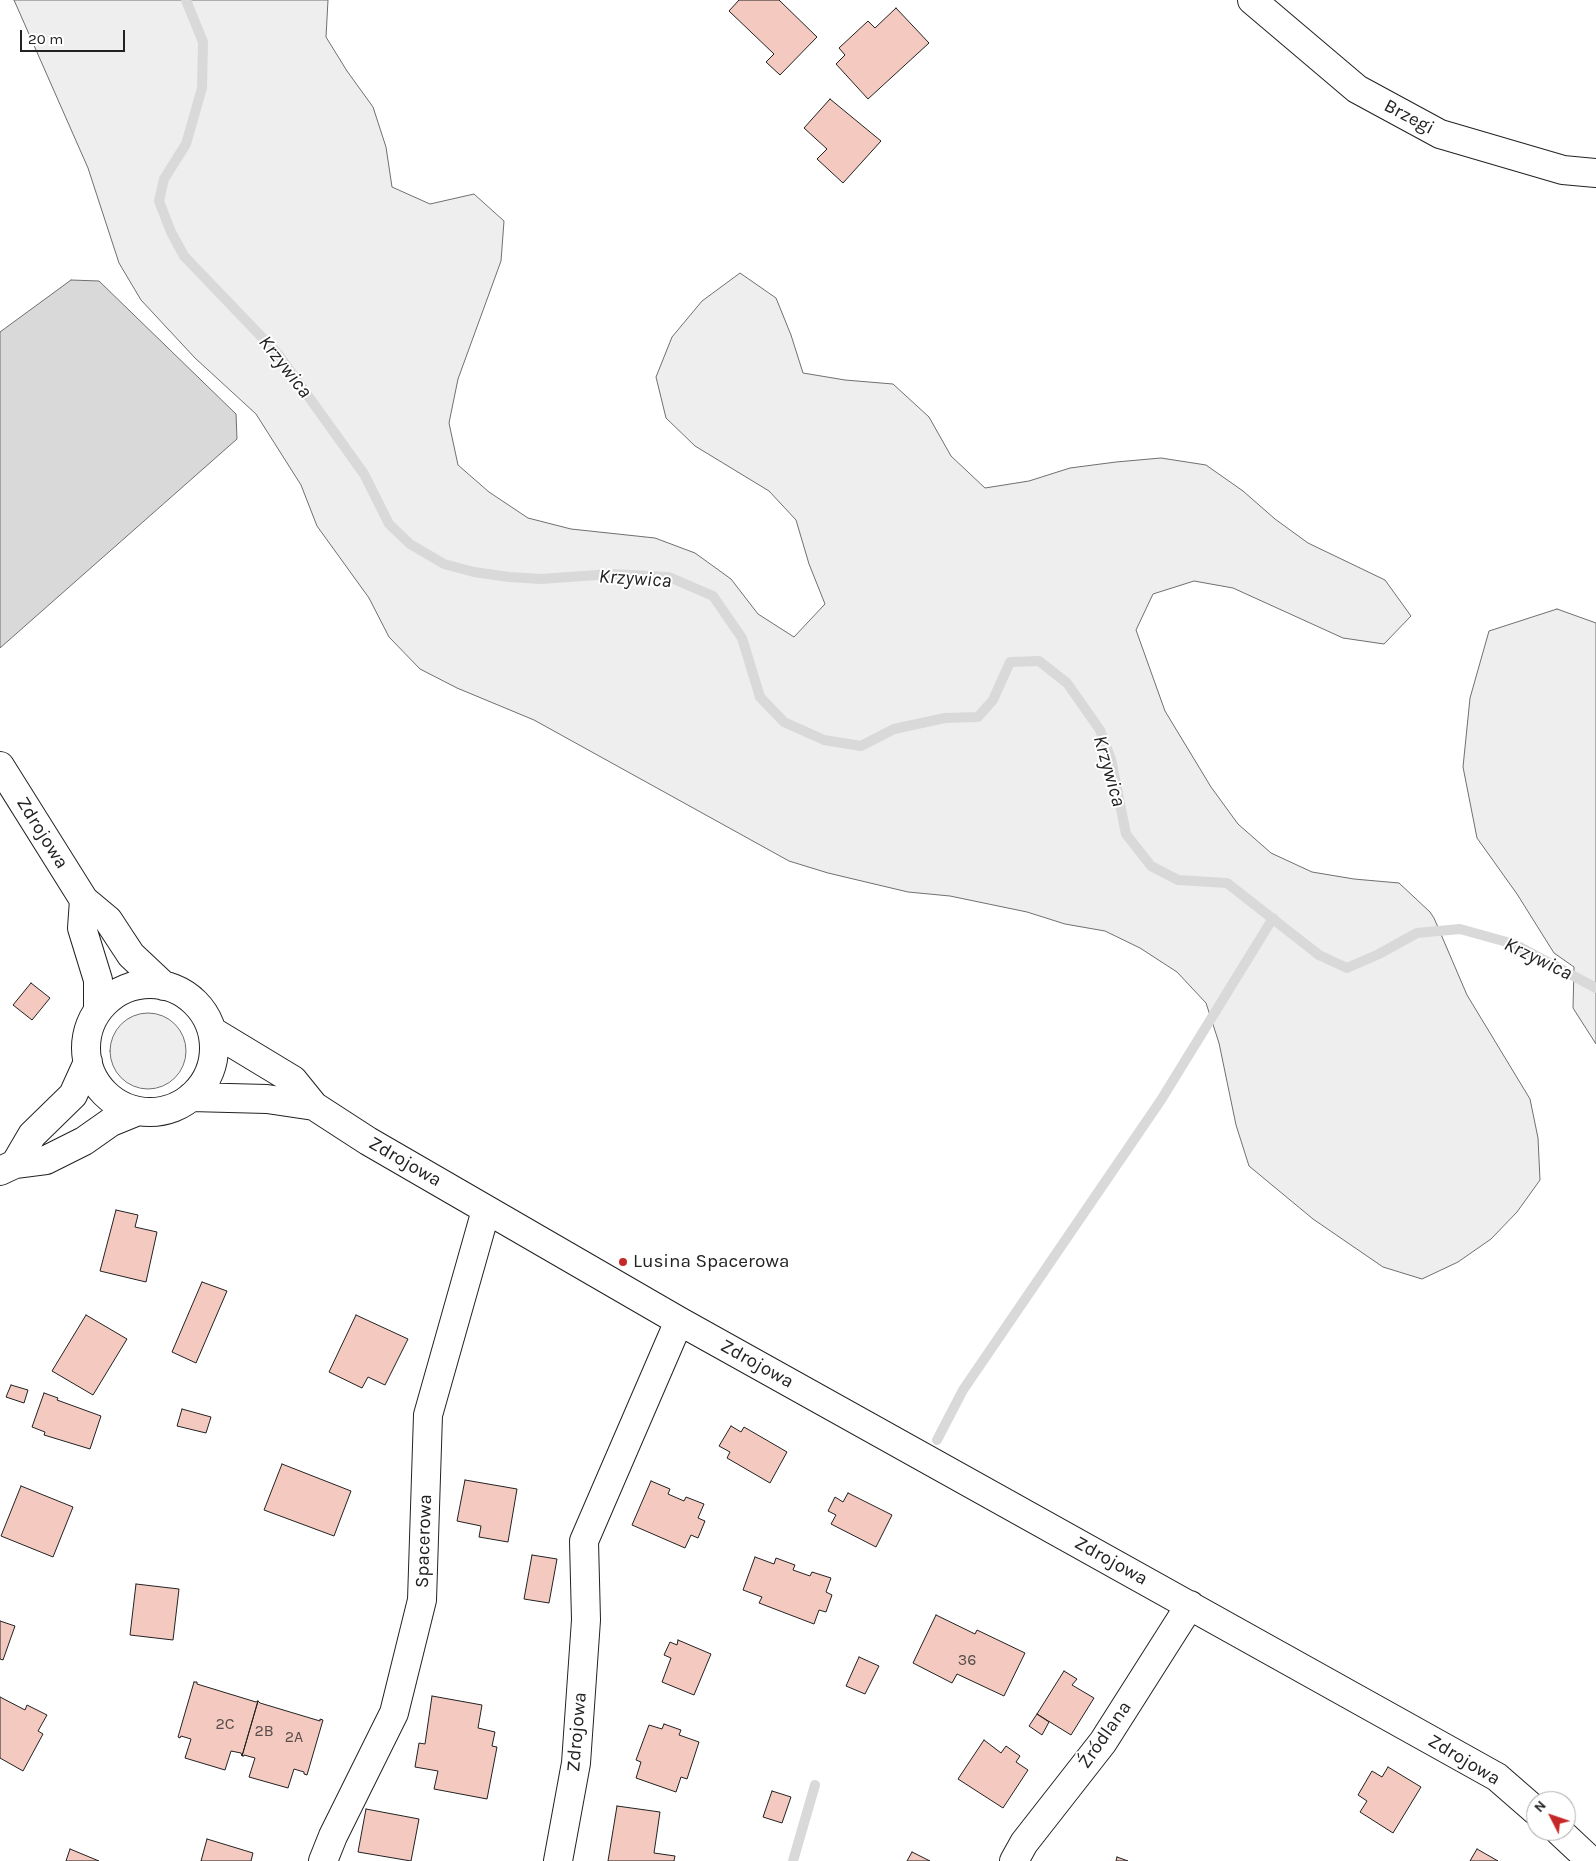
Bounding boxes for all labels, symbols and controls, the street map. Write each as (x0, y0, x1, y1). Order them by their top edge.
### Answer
scale bar (22, 20, 128, 52)
text: 20 m (28, 30, 63, 48)
street label: Brzegi (1380, 94, 1438, 140)
water label: Krzywica (253, 331, 317, 403)
water label: Krzywica (598, 564, 672, 594)
water label: Krzywica (1087, 733, 1131, 809)
street label: Zdrojowa (11, 793, 73, 873)
water label: Krzywica (1500, 932, 1576, 986)
street label: Zdrojowa (365, 1132, 445, 1192)
place label: Lusina Spacerowa (633, 1251, 790, 1273)
marker: Lusina Spacerowa (617, 1256, 629, 1268)
street label: Zdrojowa (716, 1335, 798, 1393)
street label: Spacerowa (411, 1494, 437, 1588)
street label: Zdrojowa (1070, 1532, 1152, 1590)
house number: 36 (958, 1650, 976, 1670)
street label: Zdrojowa (562, 1691, 592, 1773)
street label: Źródlana (1073, 1697, 1137, 1773)
house number: 2C (215, 1714, 235, 1734)
house number: 2B (254, 1721, 274, 1741)
house number: 2A (285, 1727, 303, 1747)
street label: Zdrojowa (1424, 1730, 1504, 1790)
north arrow (1526, 1791, 1576, 1841)
text: N (1530, 1797, 1550, 1816)

